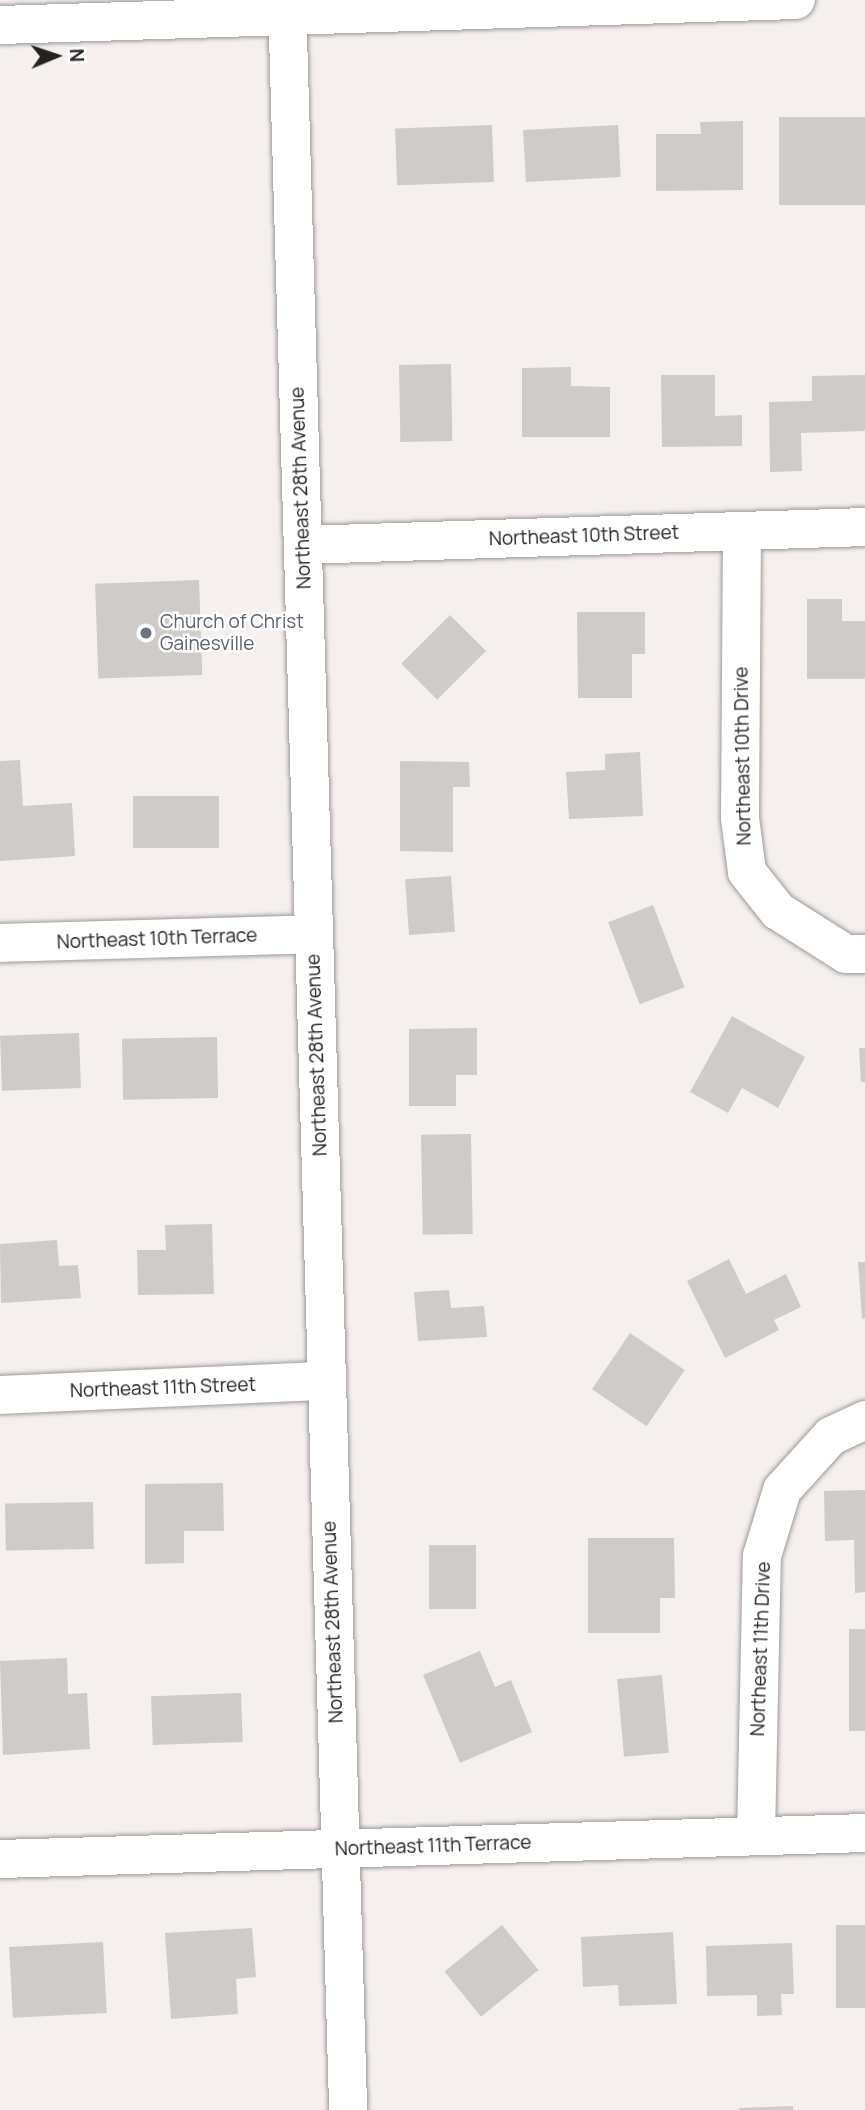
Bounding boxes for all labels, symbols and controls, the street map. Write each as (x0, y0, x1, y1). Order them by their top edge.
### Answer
north arrow (21, 21, 91, 91)
text: N (64, 48, 90, 63)
street label: Northeast 28th Avenue (286, 386, 316, 590)
street label: Northeast 10th Street (488, 521, 680, 551)
place label: Church of Christ Gainesville (160, 611, 304, 655)
marker: Church of Christ Gainesville (138, 625, 154, 641)
street label: Northeast 10th Drive (730, 666, 756, 846)
street label: Northeast 10th Terrace (56, 924, 258, 954)
street label: Northeast 28th Avenue (302, 953, 332, 1157)
street label: Northeast 11th Street (70, 1373, 256, 1403)
street label: Northeast 28th Avenue (318, 1520, 348, 1724)
street label: Northeast 11th Drive (747, 1561, 775, 1737)
street label: Northeast 11th Terrace (334, 1831, 532, 1861)

